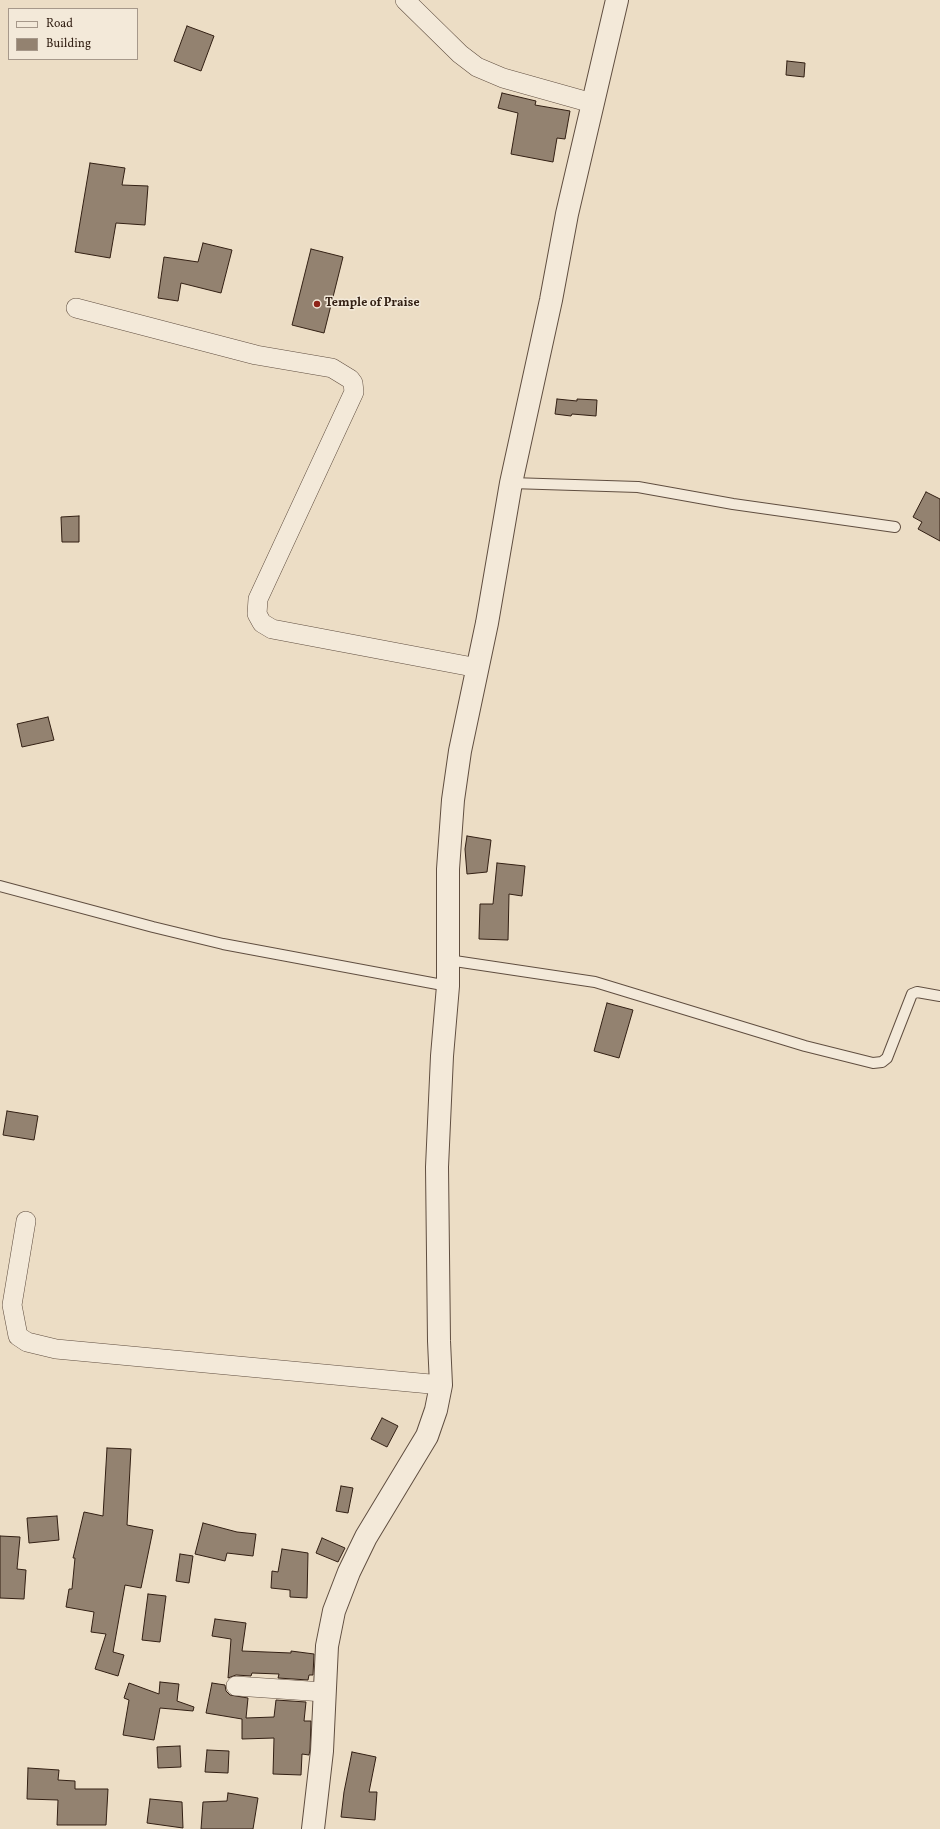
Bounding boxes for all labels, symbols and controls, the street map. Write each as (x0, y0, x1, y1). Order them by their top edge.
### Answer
legend (8, 8, 138, 60)
text: Road (46, 16, 73, 32)
text: Building (46, 36, 91, 52)
place label: Temple of Praise (325, 297, 420, 311)
marker: Temple of Praise (312, 299, 322, 309)

